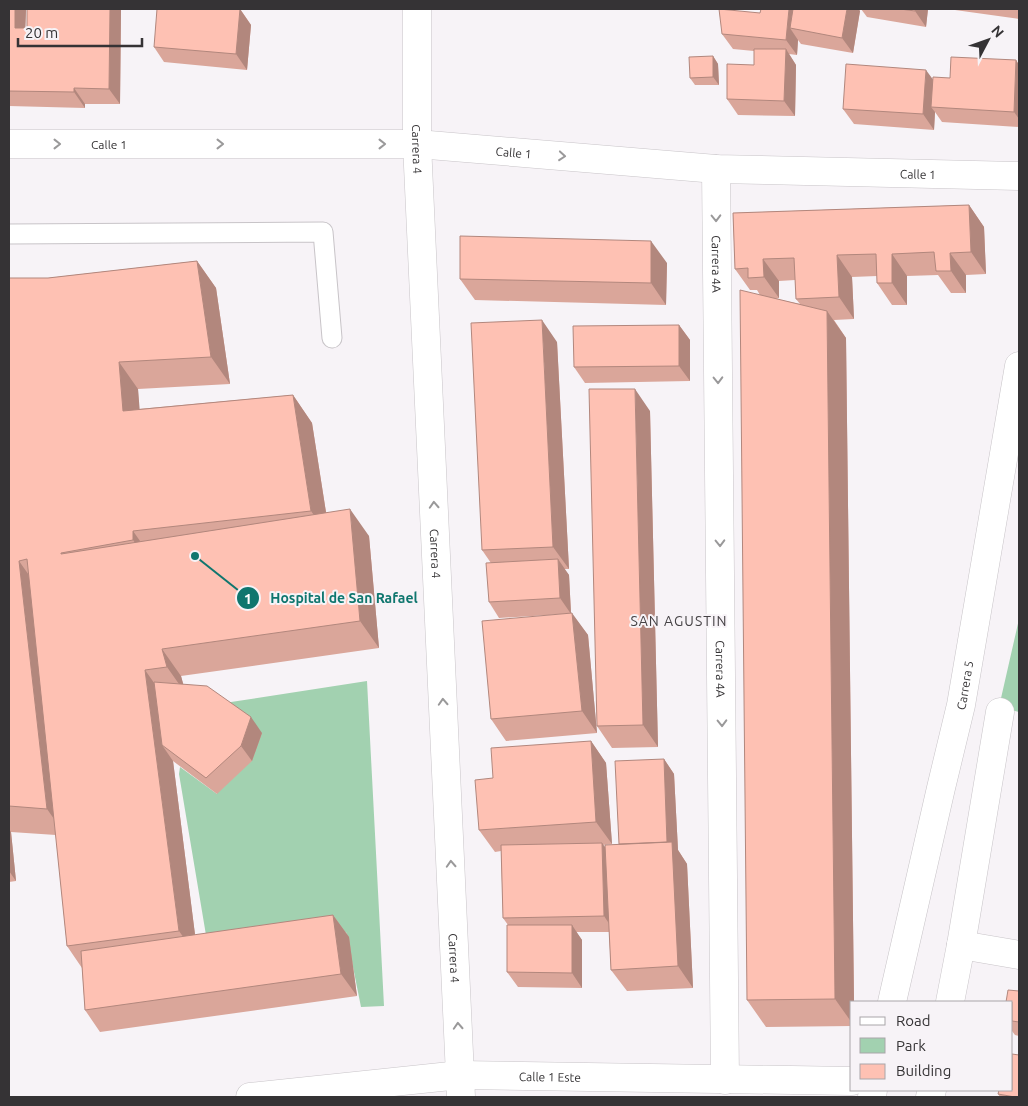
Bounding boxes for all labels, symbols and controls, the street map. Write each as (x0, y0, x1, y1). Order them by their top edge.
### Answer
scale bar (18, 15, 141, 47)
north arrow (963, 15, 1013, 65)
text: N (988, 22, 1007, 41)
text: 20 m (25, 24, 58, 41)
street label: Carrera 4 (410, 124, 425, 174)
street label: Calle 1 (91, 138, 127, 151)
one-way arrow (54, 139, 62, 149)
one-way arrow (216, 139, 224, 149)
one-way arrow (379, 139, 387, 149)
street label: Calle 1 (495, 144, 532, 160)
one-way arrow (558, 150, 566, 161)
street label: Calle 1 (900, 167, 936, 181)
one-way arrow (711, 214, 721, 222)
street label: Carrera 4A (710, 235, 724, 293)
one-way arrow (713, 377, 723, 385)
one-way arrow (428, 500, 439, 508)
street label: Carrera 4 (428, 529, 444, 579)
one-way arrow (715, 540, 725, 547)
callout: Hospital de San Rafael (235, 584, 428, 613)
text: 1 (244, 590, 252, 607)
text: Hospital de San Rafael (270, 590, 418, 606)
district label: SAN AGUSTIN (630, 613, 728, 629)
street label: Carrera 4A (714, 640, 728, 698)
street label: Carrera 5 (954, 660, 975, 711)
one-way arrow (438, 698, 448, 706)
one-way arrow (717, 720, 727, 727)
one-way arrow (445, 860, 456, 868)
street label: Carrera 4 (447, 933, 462, 983)
legend (850, 1001, 1013, 1091)
text: Road (896, 1012, 931, 1029)
one-way arrow (453, 1022, 464, 1030)
text: Park (896, 1037, 926, 1054)
text: Building (896, 1062, 951, 1079)
street label: Calle 1 Este (519, 1069, 581, 1083)

